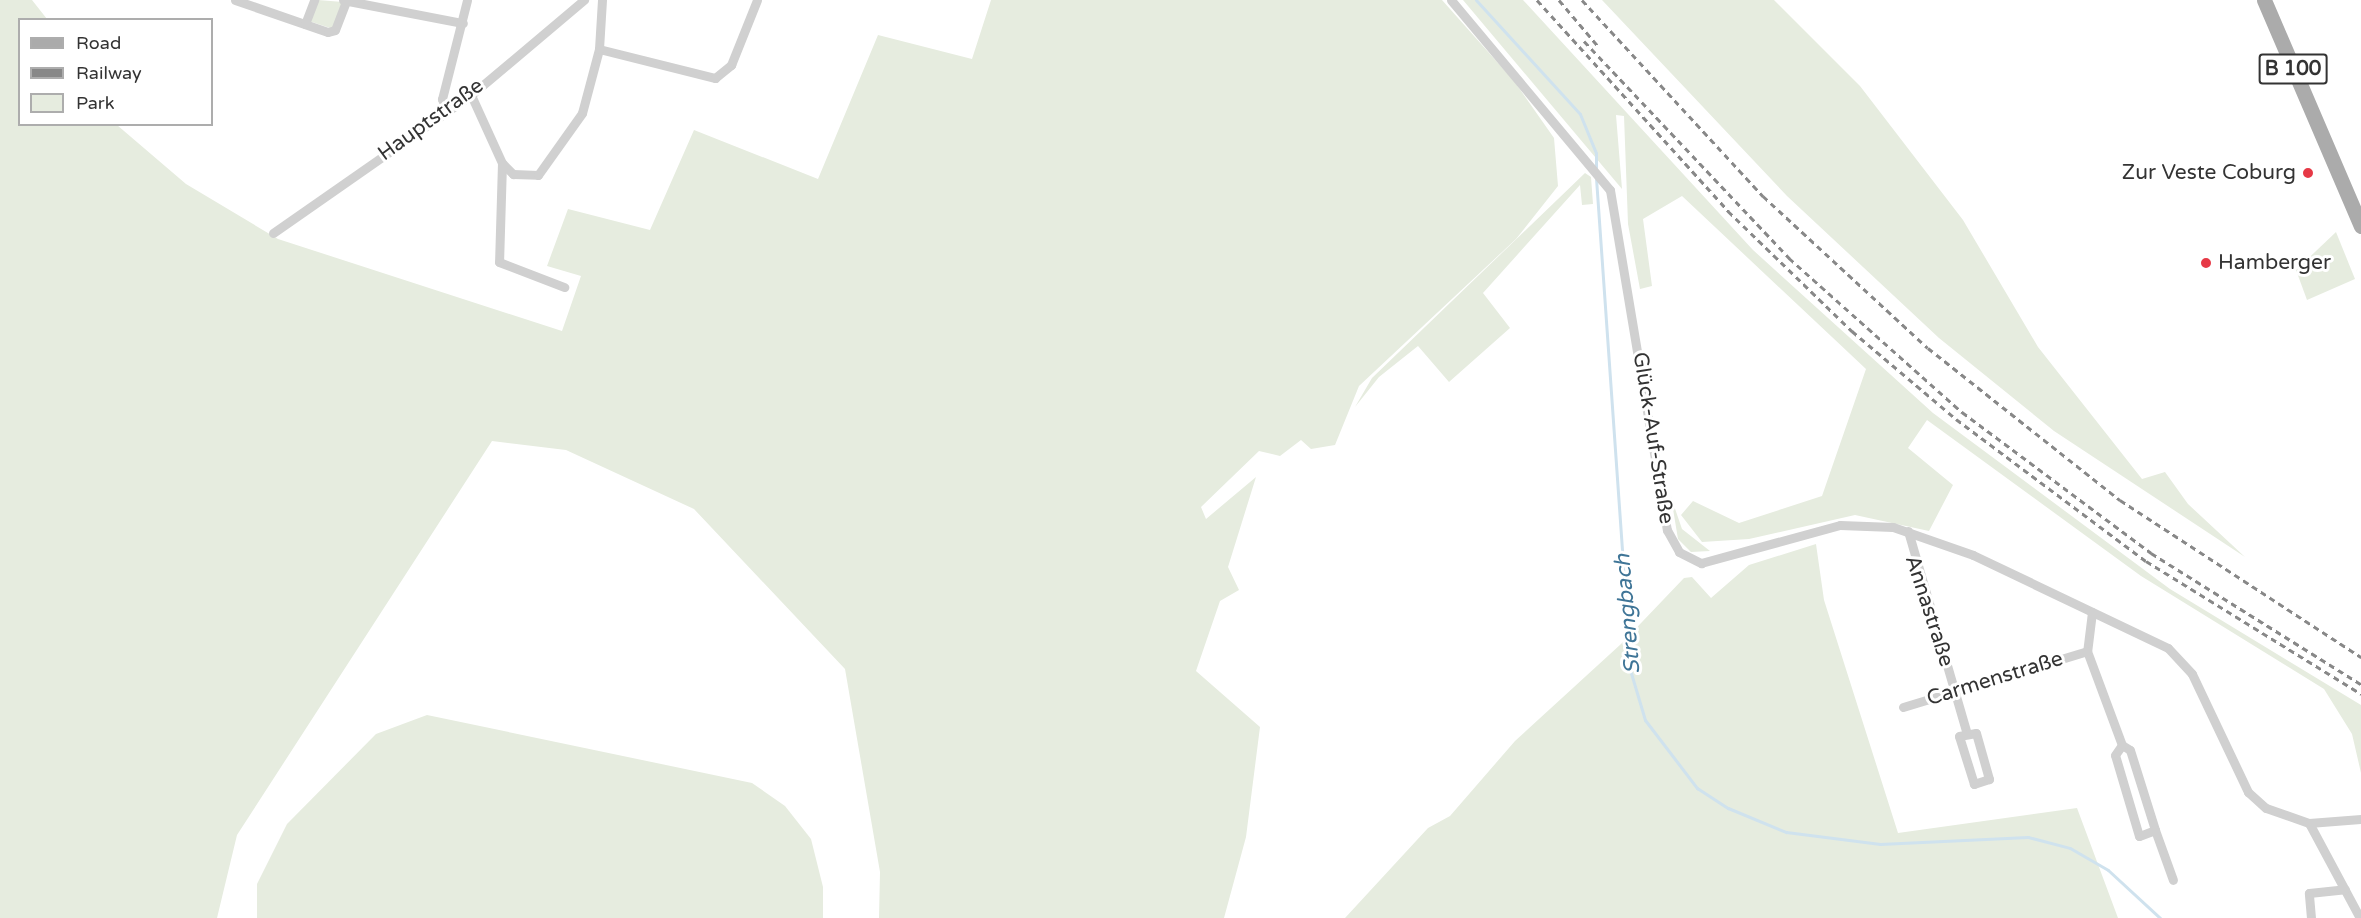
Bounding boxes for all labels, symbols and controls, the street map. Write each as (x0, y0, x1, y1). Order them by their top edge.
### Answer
legend (18, 18, 213, 126)
text: Road (76, 32, 121, 54)
road number: B 100 (2258, 52, 2328, 86)
text: Railway (76, 62, 142, 84)
street label: Hauptstraße (373, 73, 489, 167)
text: Park (76, 92, 114, 114)
place label: Zur Veste Coburg (2122, 160, 2296, 186)
marker: Zur Veste Coburg (2301, 166, 2315, 180)
place label: Hamberger (2218, 250, 2331, 276)
marker: Hamberger (2199, 256, 2213, 270)
street label: Glück-Auf-Straße (1627, 350, 1679, 526)
street label: Annastraße (1899, 552, 1959, 670)
water label: Strengbach (1610, 553, 1646, 675)
street label: Carmenstraße (1924, 646, 2066, 712)

